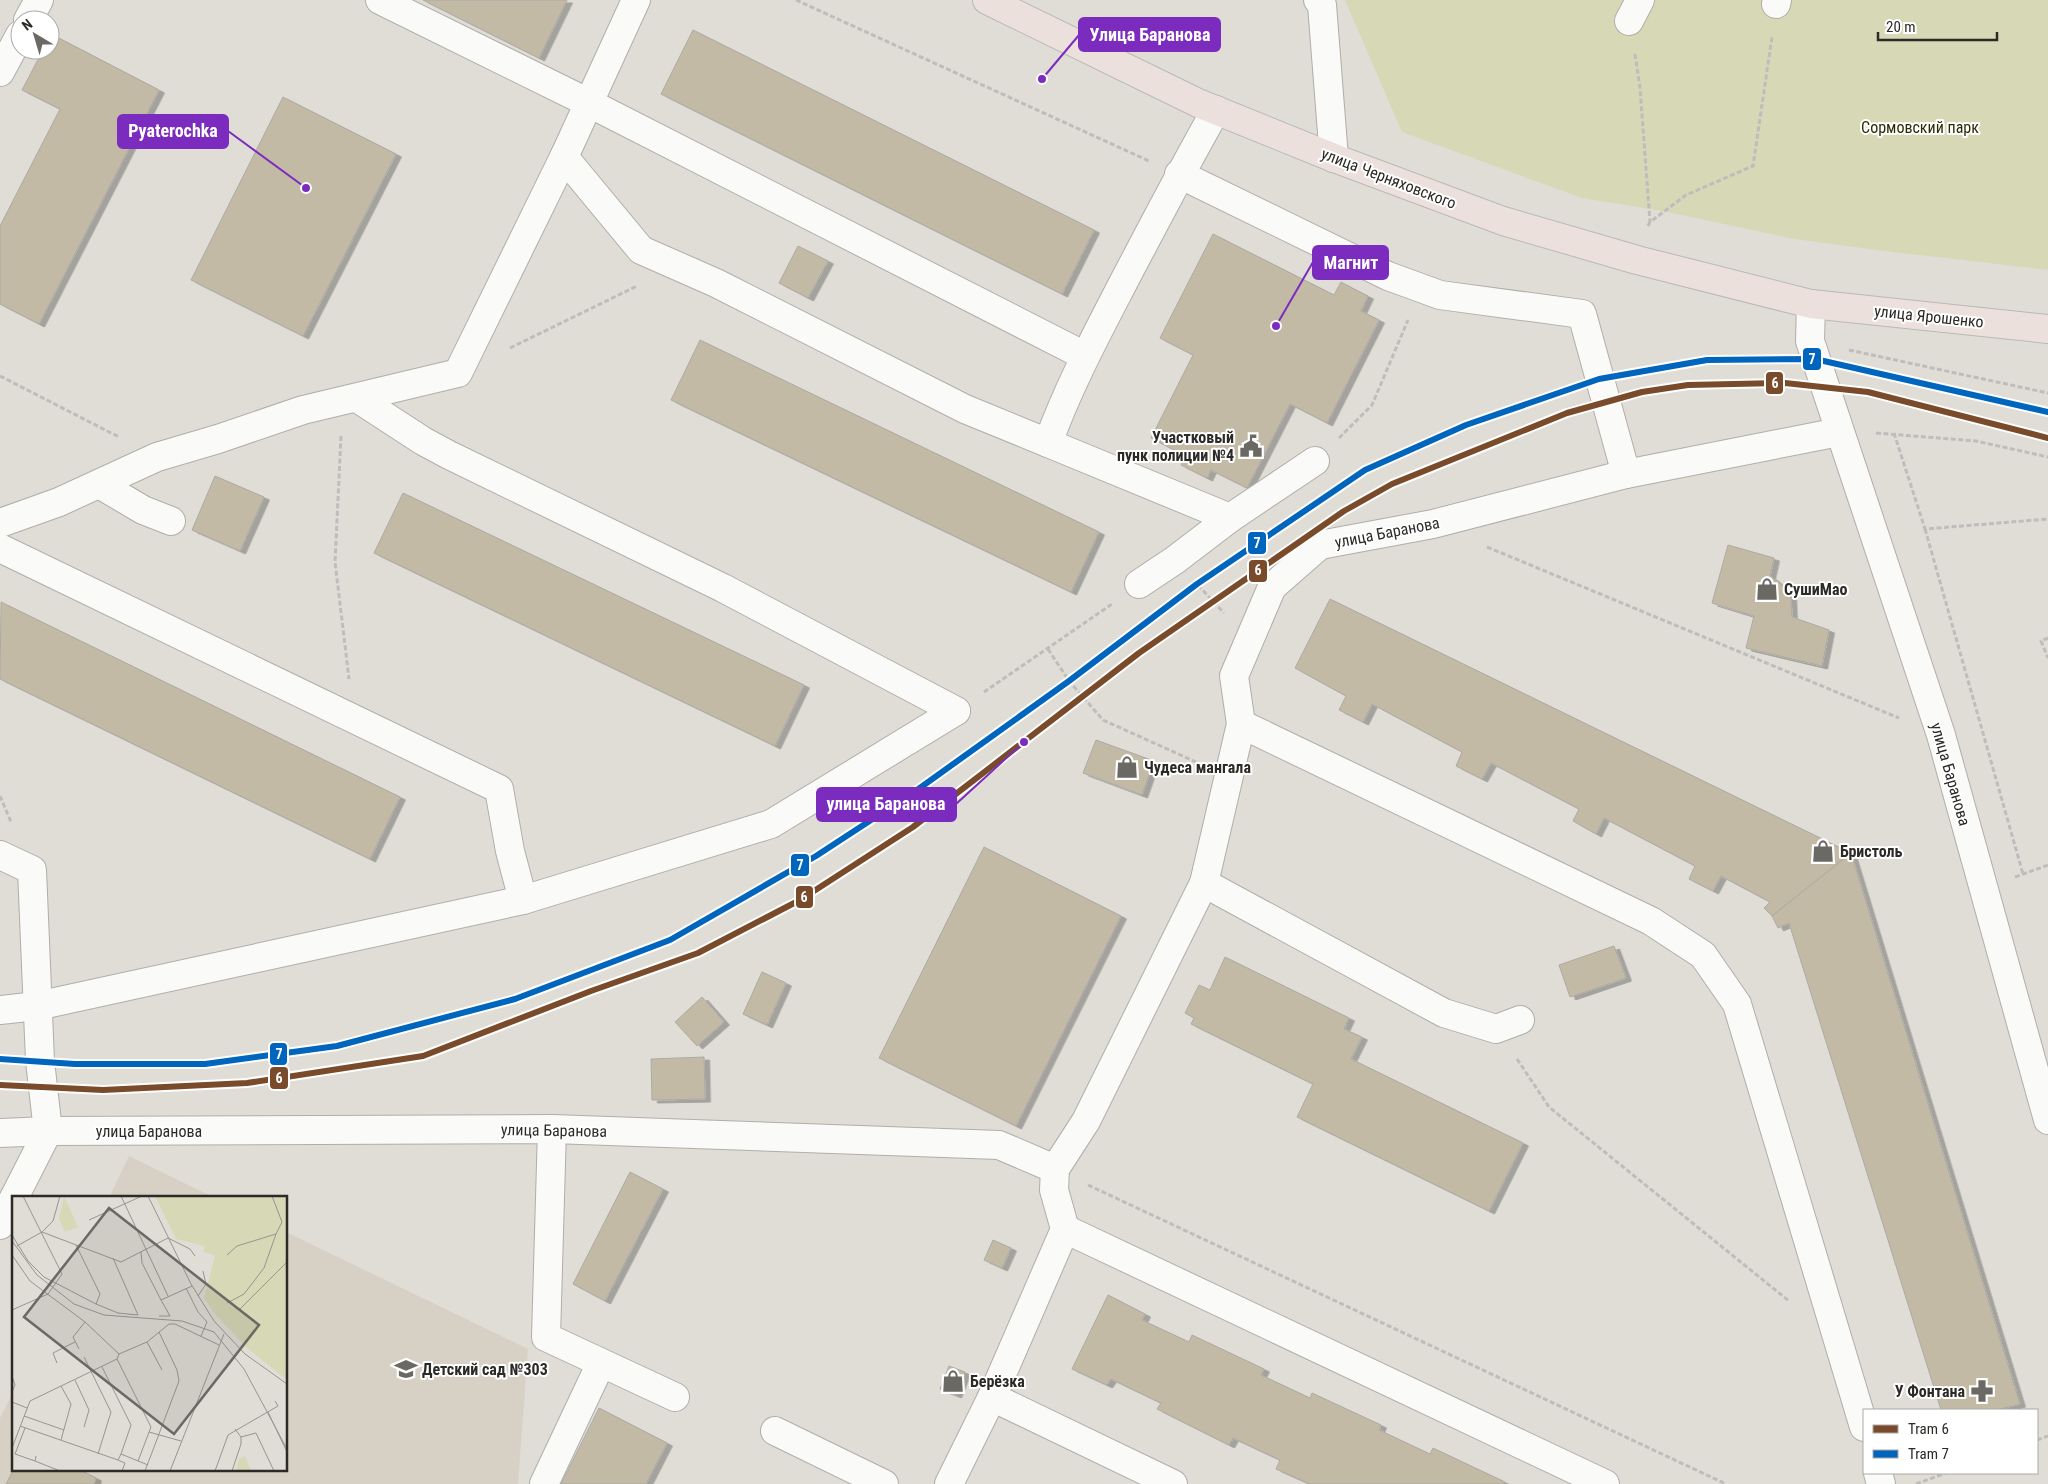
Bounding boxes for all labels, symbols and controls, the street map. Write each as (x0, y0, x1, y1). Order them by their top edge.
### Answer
north arrow (10, 10, 60, 60)
scale bar (1878, 10, 1997, 42)
text: N (19, 16, 35, 34)
callout: Улица Баранова (1079, 18, 1220, 51)
text: 20 m (1886, 18, 1916, 36)
text: Улица Баранова (1090, 24, 1210, 45)
callout: Pyaterochka (118, 115, 228, 148)
park label: Сормовский парк (1861, 118, 1979, 137)
text: Pyaterochka (128, 120, 218, 141)
street label: улица Черняховского (1319, 144, 1459, 213)
callout: Магнит (1313, 246, 1388, 279)
text: Магнит (1324, 252, 1378, 273)
street label: улица Ярошенко (1873, 301, 1985, 332)
line badge: 7 (1802, 347, 1822, 371)
text: 7 (1808, 351, 1816, 367)
line badge: 6 (1765, 371, 1784, 395)
text: 6 (1771, 375, 1779, 391)
place label: Участковый пунк полиции №4 (1117, 428, 1234, 465)
public building icon: Участковый пунк полиции №4 (1238, 433, 1264, 459)
street label: улица Баранова (1333, 513, 1441, 552)
line badge: 7 (1247, 531, 1267, 555)
text: 7 (1253, 535, 1261, 551)
line badge: 6 (1248, 559, 1268, 583)
text: 6 (1254, 562, 1262, 578)
shop icon: СушиМао (1754, 576, 1780, 602)
place label: СушиМао (1784, 580, 1847, 599)
street label: улица Баранова (1927, 720, 1974, 828)
shop icon: Чудеса мангала (1114, 754, 1140, 780)
place label: Чудеса мангала (1144, 758, 1251, 777)
callout: улица Баранова (817, 788, 956, 821)
text: улица Баранова (826, 793, 946, 814)
shop icon: Бристоль (1810, 838, 1836, 864)
place label: Бристоль (1840, 842, 1903, 861)
line badge: 7 (790, 853, 810, 877)
text: 7 (796, 857, 804, 873)
line badge: 6 (795, 885, 814, 909)
text: 6 (800, 889, 808, 905)
line badge: 7 (269, 1042, 288, 1066)
text: 7 (275, 1046, 283, 1062)
line badge: 6 (269, 1066, 289, 1090)
text: 6 (275, 1070, 283, 1086)
street label: улица Баранова (501, 1120, 607, 1141)
street label: улица Баранова (96, 1122, 202, 1141)
inset map (12, 1196, 288, 1472)
school or university icon: Детский сад №303 (393, 1356, 419, 1382)
place label: Детский сад №303 (422, 1360, 548, 1379)
shop icon: Берёзка (940, 1368, 966, 1394)
place label: Берёзка (970, 1372, 1025, 1391)
pharmacy icon: У Фонтана (1969, 1378, 1995, 1404)
place label: У Фонтана (1895, 1382, 1965, 1401)
legend (1863, 1409, 2038, 1474)
text: Tram 6 (1908, 1420, 1949, 1438)
text: Tram 7 (1908, 1445, 1949, 1463)

